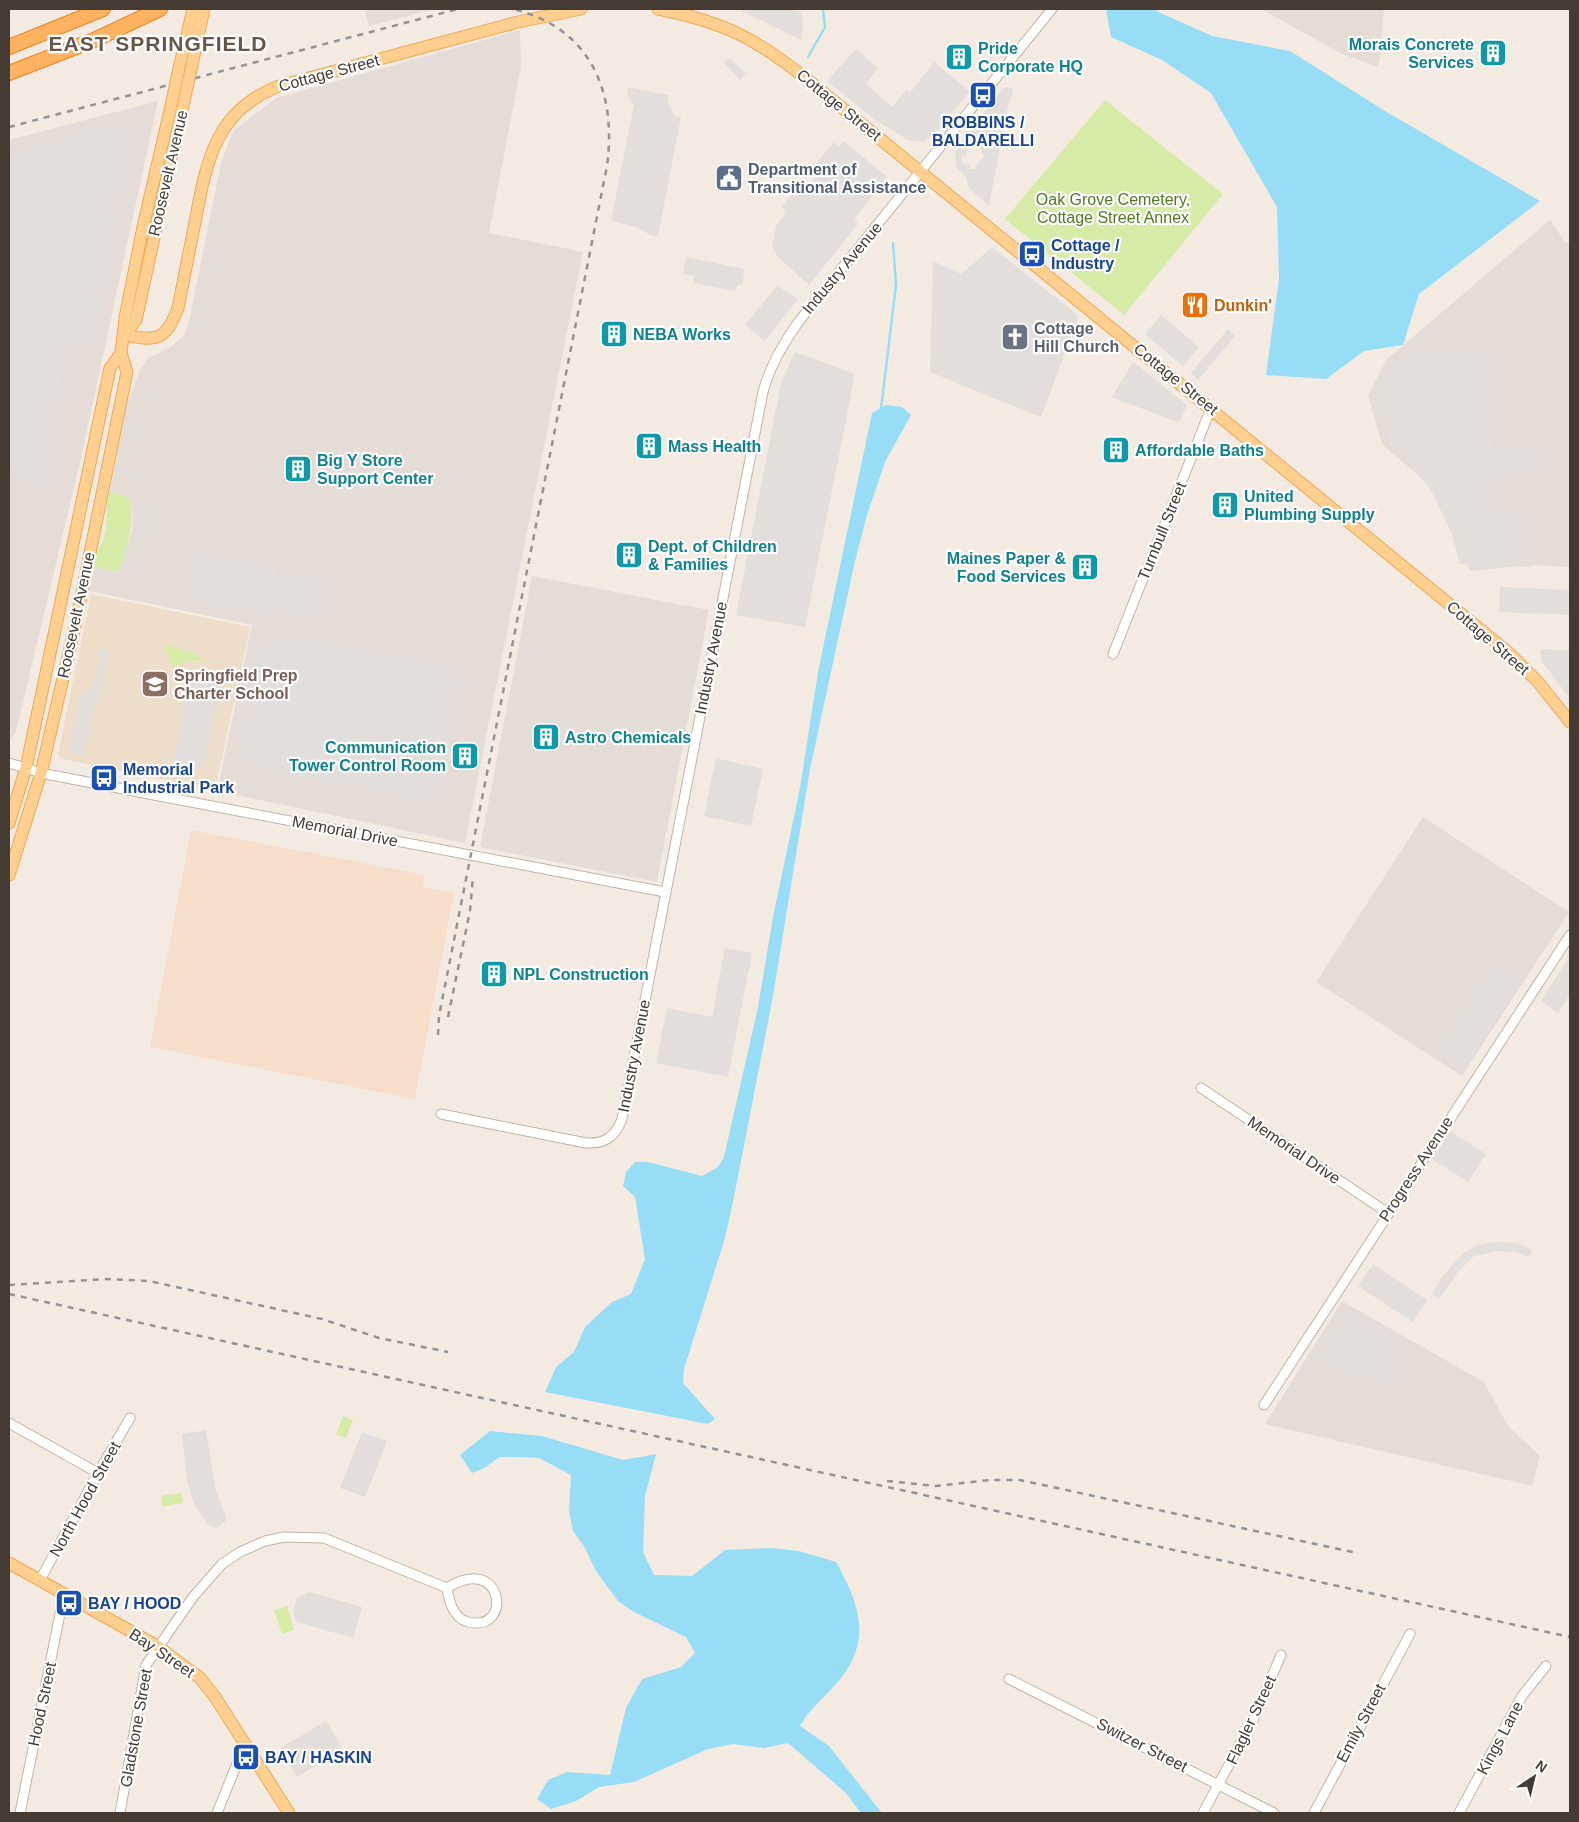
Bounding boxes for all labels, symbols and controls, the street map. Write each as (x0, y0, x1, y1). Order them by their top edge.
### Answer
district label: EAST SPRINGFIELD (48, 32, 268, 55)
place label: Morais Concrete Services (1349, 36, 1474, 71)
building icon: Morais Concrete Services (1478, 38, 1508, 68)
place label: Pride Corporate HQ (978, 40, 1083, 75)
building icon: Pride Corporate HQ (944, 42, 974, 72)
street label: Cottage Street (277, 51, 382, 95)
street label: Cottage Street (794, 66, 885, 144)
bus stop icon: ROBBINS / BALDARELLI (968, 80, 998, 110)
street label: Roosevelt Avenue (145, 108, 191, 238)
place label: ROBBINS / BALDARELLI (932, 114, 1034, 149)
place label: Department of Transitional Assistance (748, 161, 926, 196)
public building icon: Department of Transitional Assistance (714, 163, 744, 193)
park label: Oak Grove Cemetery, Cottage Street Annex (1036, 191, 1190, 226)
street label: Industry Avenue (799, 219, 885, 317)
place label: Cottage / Industry (1051, 237, 1120, 272)
bus stop icon: Cottage / Industry (1017, 239, 1047, 269)
restaurant icon: Dunkin' (1180, 290, 1210, 320)
place label: Dunkin' (1214, 297, 1272, 314)
building icon: NEBA Works (599, 319, 629, 349)
place label: Cottage Hill Church (1034, 320, 1119, 355)
church icon: Cottage Hill Church (1000, 322, 1030, 352)
place label: NEBA Works (633, 326, 731, 343)
street label: Cottage Street (1131, 340, 1222, 418)
building icon: Mass Health (634, 431, 664, 461)
building icon: Affordable Baths (1101, 435, 1131, 465)
place label: Mass Health (668, 438, 761, 455)
place label: Affordable Baths (1135, 442, 1264, 459)
place label: Big Y Store Support Center (317, 452, 433, 487)
building icon: Big Y Store Support Center (283, 454, 313, 484)
street label: Turnbull Street (1135, 479, 1190, 583)
place label: United Plumbing Supply (1244, 488, 1375, 523)
building icon: United Plumbing Supply (1210, 490, 1240, 520)
place label: Dept. of Children & Families (648, 538, 777, 573)
building icon: Dept. of Children & Families (614, 540, 644, 570)
street label: Roosevelt Avenue (54, 550, 98, 680)
place label: Maines Paper & Food Services (947, 550, 1066, 585)
building icon: Maines Paper & Food Services (1070, 552, 1100, 582)
street label: Cottage Street (1443, 598, 1533, 679)
street label: Industry Avenue (692, 600, 730, 716)
place label: Springfield Prep Charter School (174, 667, 298, 702)
school or university icon: Springfield Prep Charter School (140, 669, 170, 699)
building icon: Astro Chemicals (531, 722, 561, 752)
place label: Astro Chemicals (565, 729, 691, 746)
place label: Communication Tower Control Room (289, 739, 446, 774)
building icon: Communication Tower Control Room (450, 741, 480, 771)
place label: Memorial Industrial Park (123, 761, 234, 796)
bus stop icon: Memorial Industrial Park (89, 763, 119, 793)
street label: Memorial Drive (291, 812, 400, 850)
building icon: NPL Construction (479, 959, 509, 989)
place label: NPL Construction (513, 966, 649, 983)
street label: Industry Avenue (615, 998, 653, 1114)
street label: Memorial Drive (1245, 1113, 1343, 1187)
street label: Progress Avenue (1376, 1113, 1456, 1225)
street label: North Hood Street (46, 1438, 124, 1560)
bus stop icon: BAY / HOOD (54, 1588, 84, 1618)
place label: BAY / HOOD (88, 1595, 181, 1612)
street label: Bay Street (126, 1625, 198, 1681)
street label: Hood Street (25, 1660, 59, 1748)
street label: Gladstone Street (117, 1667, 155, 1789)
street label: Flagler Street (1223, 1672, 1279, 1767)
street label: Emily Street (1333, 1680, 1389, 1765)
street label: Kings Lane (1474, 1699, 1526, 1777)
street label: Switzer Street (1094, 1715, 1191, 1775)
bus stop icon: BAY / HASKIN (231, 1742, 261, 1772)
place label: BAY / HASKIN (265, 1749, 372, 1766)
north arrow (1509, 1752, 1559, 1802)
text: N (1533, 1757, 1550, 1776)

